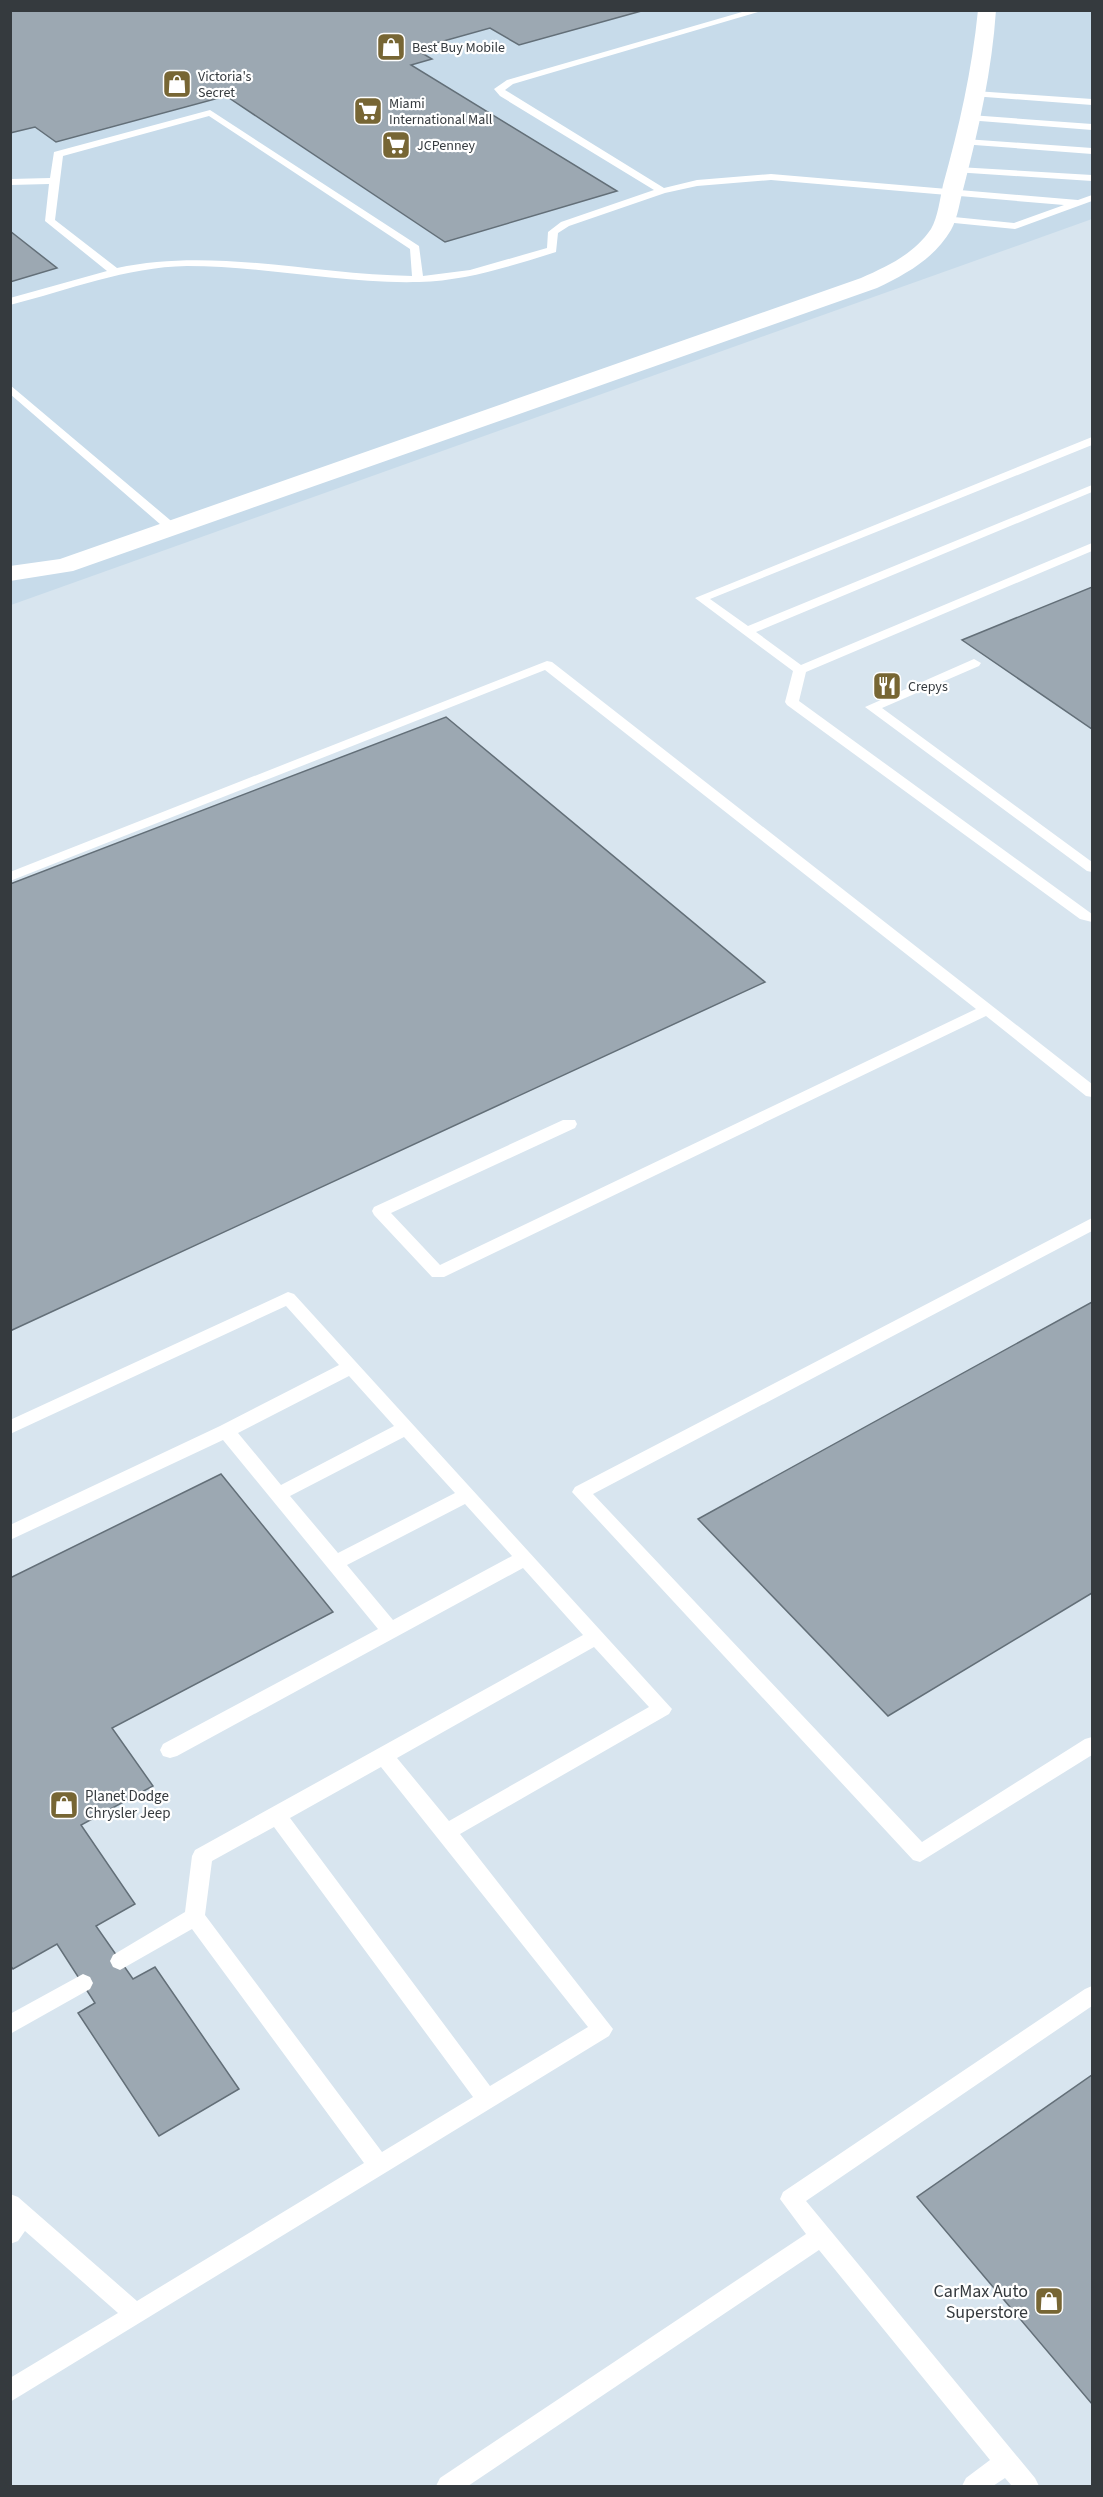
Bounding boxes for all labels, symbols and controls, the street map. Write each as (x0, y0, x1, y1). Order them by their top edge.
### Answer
shop icon: Best Buy Mobile (375, 31, 407, 63)
place label: Best Buy Mobile (412, 38, 505, 58)
place label: Victoria's Secret (198, 67, 252, 103)
shop icon: Victoria's Secret (161, 68, 193, 100)
place label: Miami International Mall (389, 94, 493, 130)
supermarket icon: Miami International Mall (352, 95, 384, 127)
supermarket icon: JCPenney (380, 129, 412, 161)
place label: JCPenney (417, 136, 476, 156)
restaurant icon: Crepys (871, 670, 903, 702)
place label: Crepys (908, 677, 948, 697)
place label: Planet Dodge Chrysler Jeep (85, 1786, 170, 1824)
shop icon: Planet Dodge Chrysler Jeep (48, 1789, 80, 1821)
place label: CarMax Auto Superstore (934, 2279, 1028, 2325)
shop icon: CarMax Auto Superstore (1033, 2285, 1065, 2317)

